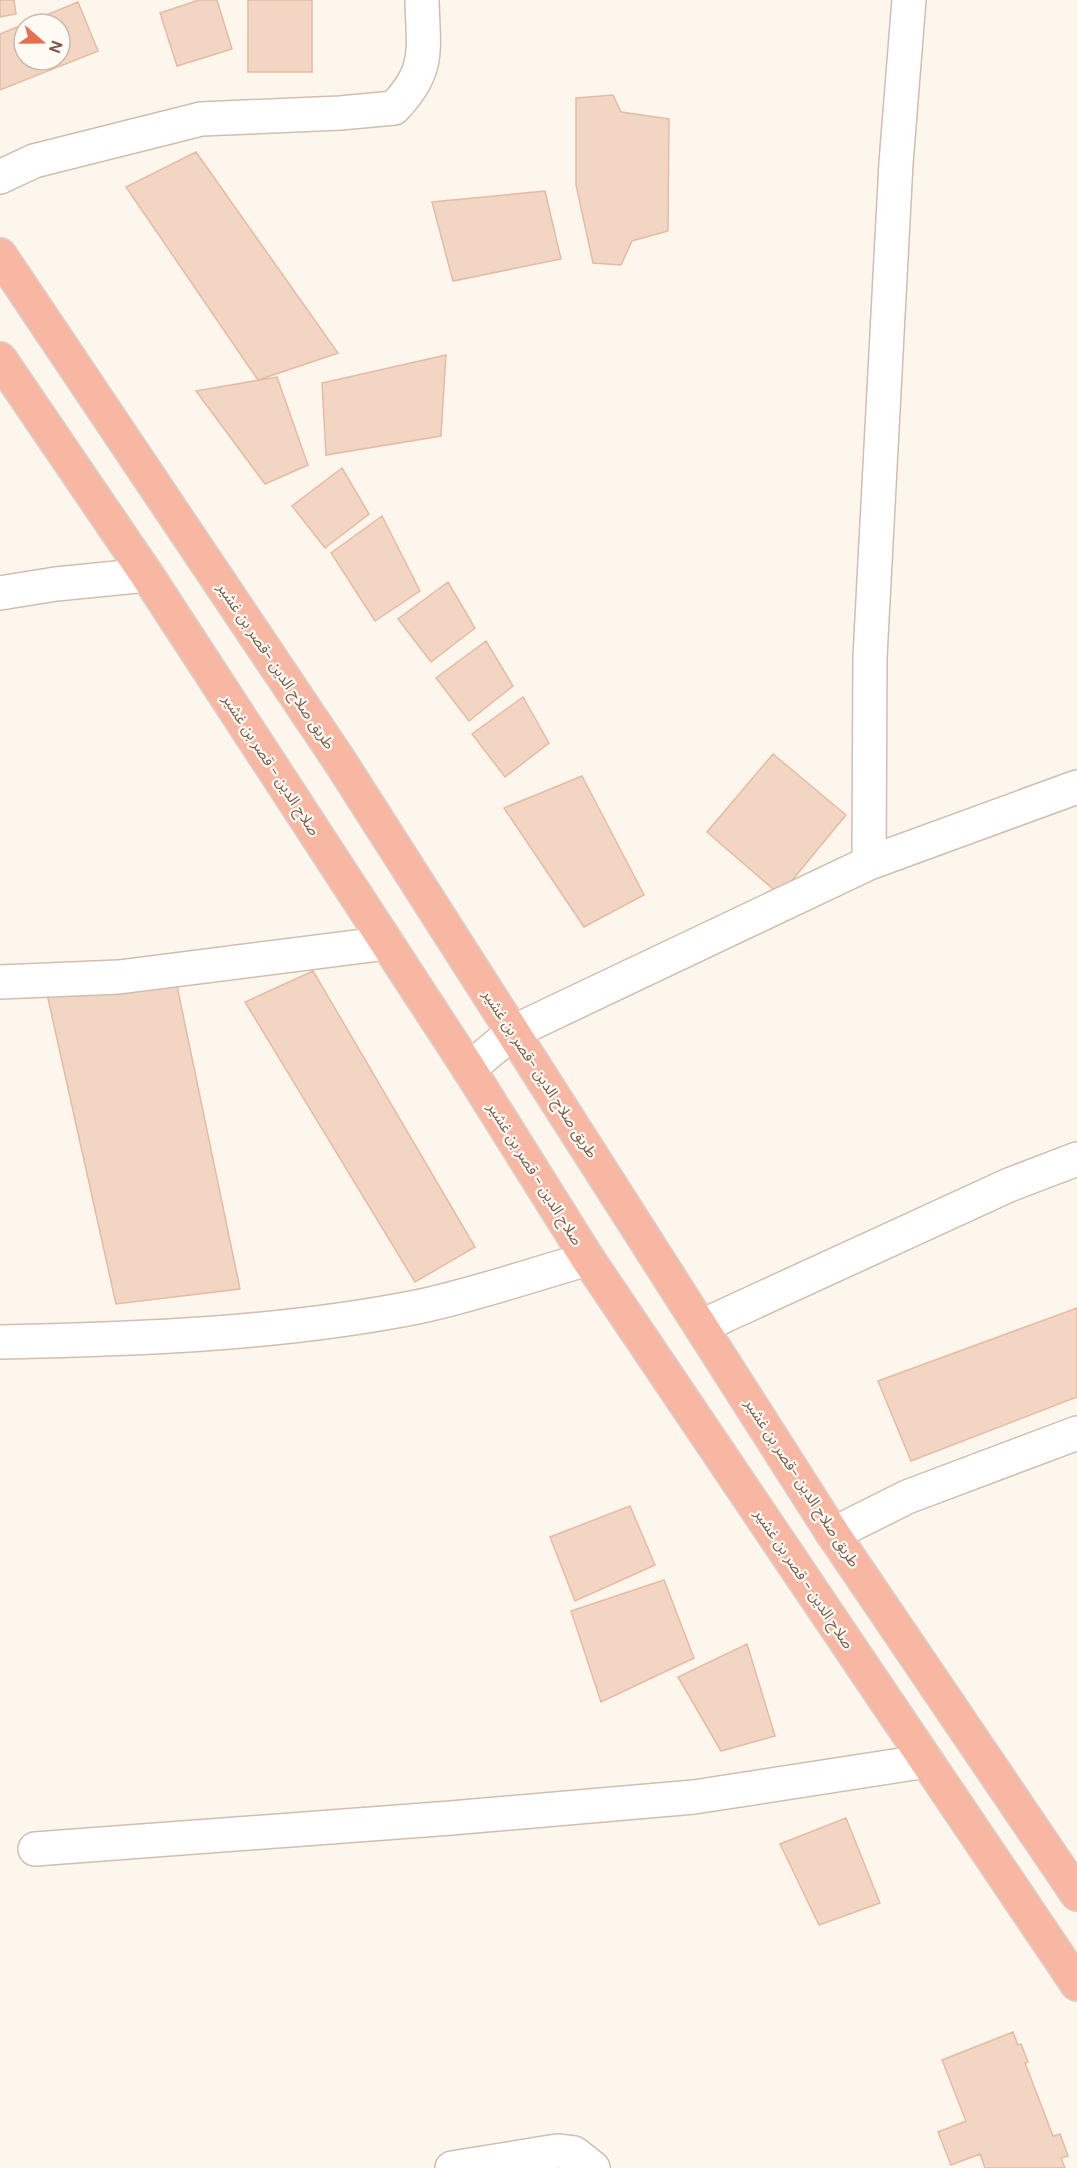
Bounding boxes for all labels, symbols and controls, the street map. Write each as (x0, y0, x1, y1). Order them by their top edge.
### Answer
north arrow (12, 12, 72, 72)
text: N (44, 38, 67, 56)
street label: طريق صلاح الدين -قصر بن غشير (210, 578, 339, 754)
street label: صلاح الدين - قصر بن غشير (216, 690, 324, 841)
street label: طريق صلاح الدين -قصر بن غشير (476, 985, 602, 1163)
street label: صلاح الدين - قصر بن غشير (481, 1098, 587, 1250)
street label: طريق صلاح الدين -قصر بن غشير (738, 1394, 864, 1572)
street label: صلاح الدين - قصر بن غشير (747, 1504, 858, 1654)

